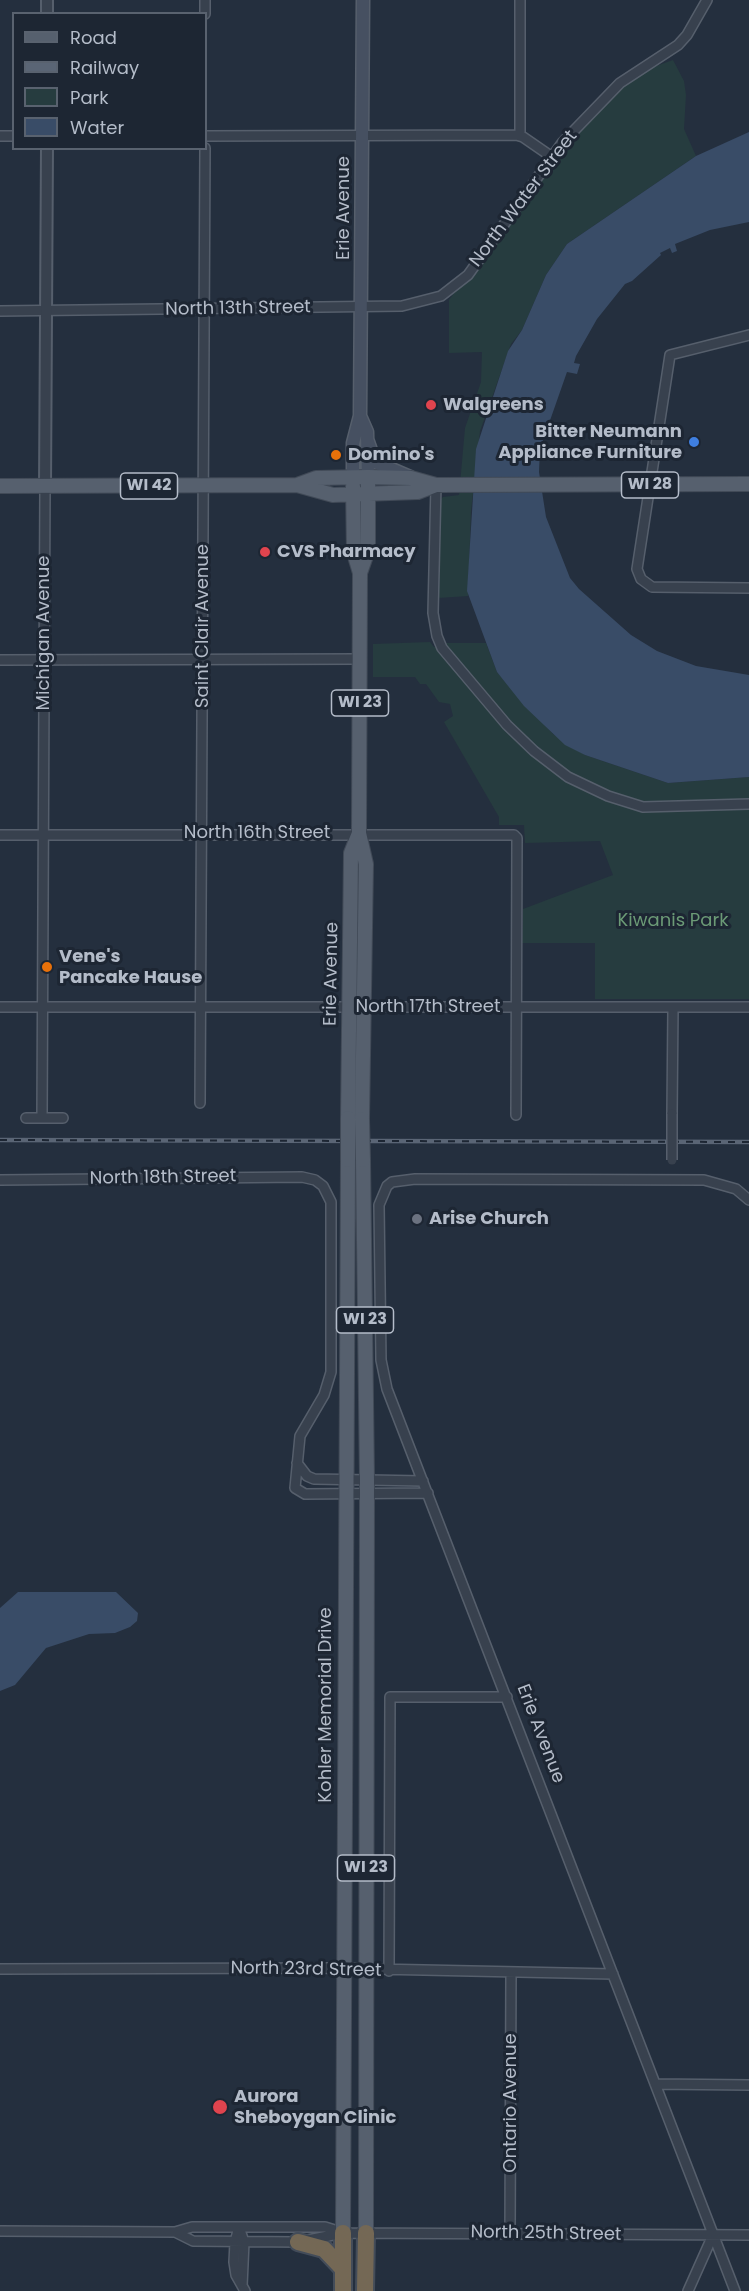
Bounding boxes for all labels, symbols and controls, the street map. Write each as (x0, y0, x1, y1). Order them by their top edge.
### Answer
legend (12, 12, 207, 150)
text: Road (70, 25, 117, 50)
text: Railway (70, 55, 139, 80)
text: Park (70, 85, 109, 110)
text: Water (70, 115, 124, 140)
street label: North Water Street (466, 126, 582, 272)
street label: Erie Avenue (333, 156, 355, 260)
street label: North 13th Street (165, 297, 311, 321)
place label: Walgreens (443, 394, 544, 416)
marker: Walgreens (424, 398, 438, 412)
place label: Bitter Neumann Appliance Furniture (498, 421, 682, 464)
marker: Bitter Neumann Appliance Furniture (687, 435, 701, 449)
place label: Domino's (348, 444, 435, 466)
marker: Domino's (329, 448, 343, 462)
road number: WI 28 (622, 472, 678, 498)
road number: WI 42 (120, 473, 178, 499)
place label: CVS Pharmacy (277, 541, 416, 563)
street label: Saint Clair Avenue (192, 544, 214, 708)
marker: CVS Pharmacy (258, 545, 272, 559)
street label: Michigan Avenue (33, 555, 55, 711)
road number: WI 23 (332, 690, 388, 716)
street label: North 16th Street (184, 822, 330, 844)
park label: Kiwanis Park (618, 910, 728, 932)
street label: Erie Avenue (320, 922, 344, 1026)
place label: Vene's Pancake Hause (59, 946, 202, 988)
marker: Vene's Pancake Hause (40, 960, 54, 974)
street label: North 17th Street (356, 996, 500, 1018)
street label: North 18th Street (90, 1166, 236, 1190)
place label: Arise Church (429, 1208, 549, 1230)
marker: Arise Church (410, 1212, 424, 1226)
road number: WI 23 (336, 1307, 394, 1333)
street label: Kohler Memorial Drive (315, 1607, 337, 1803)
street label: Erie Avenue (511, 1682, 569, 1786)
road number: WI 23 (338, 1855, 394, 1881)
street label: North 23rd Street (230, 1958, 382, 1982)
street label: Ontario Avenue (500, 2033, 522, 2173)
place label: Aurora Sheboygan Clinic (234, 2086, 396, 2128)
marker: Aurora Sheboygan Clinic (211, 2098, 229, 2116)
street label: North 25th Street (470, 2222, 622, 2246)

